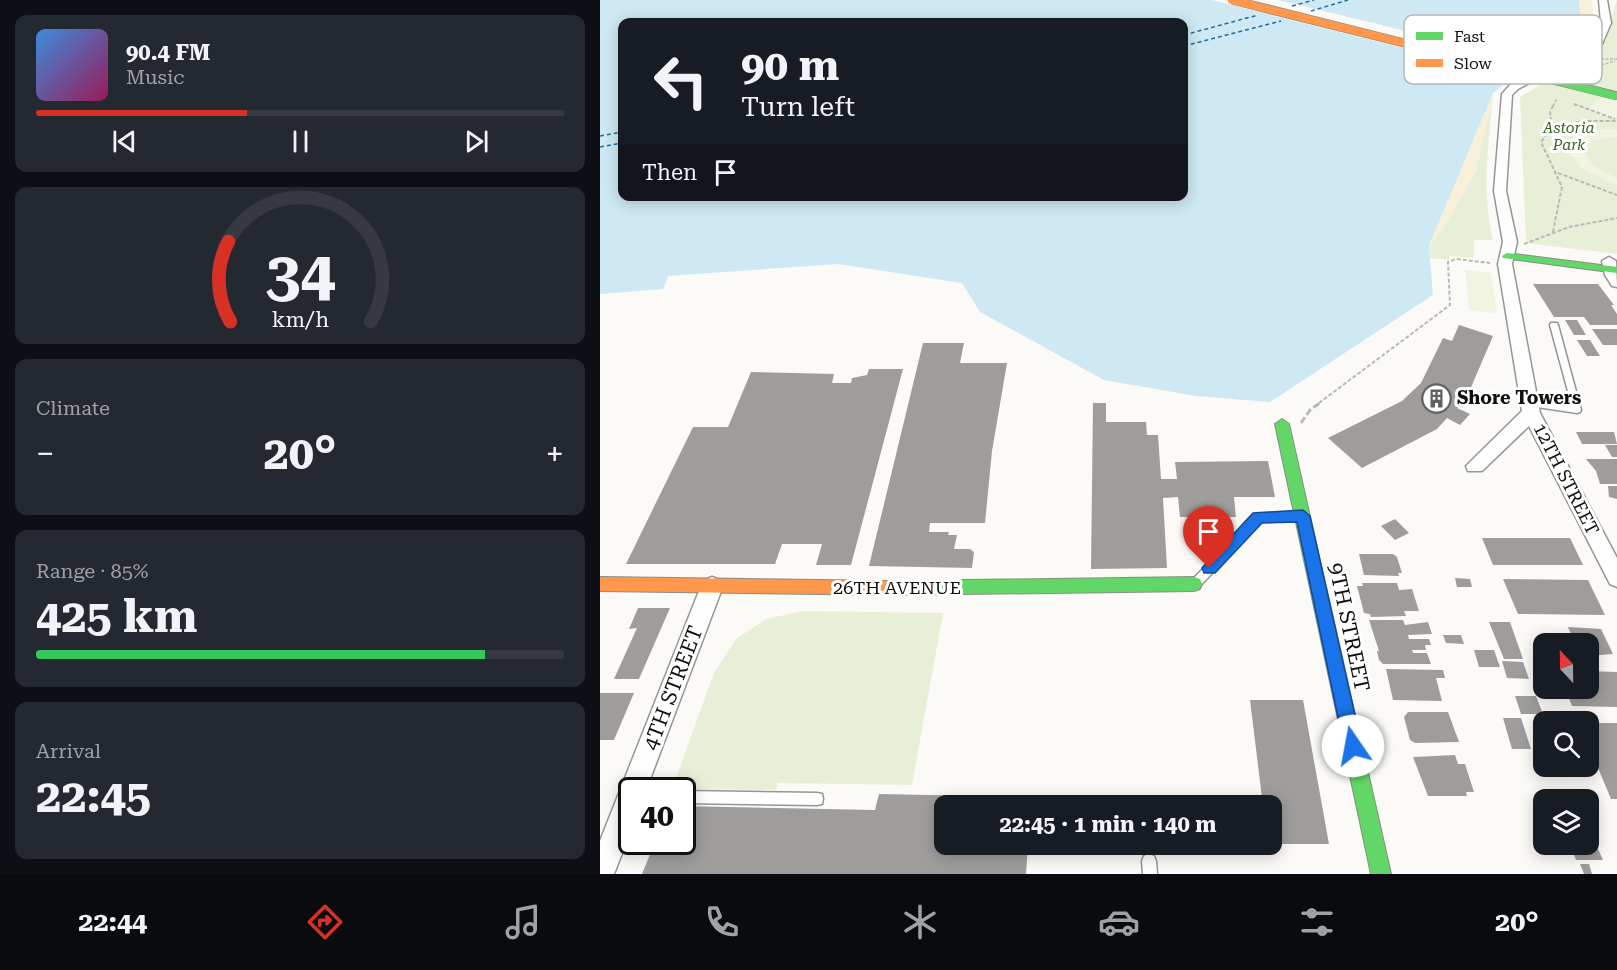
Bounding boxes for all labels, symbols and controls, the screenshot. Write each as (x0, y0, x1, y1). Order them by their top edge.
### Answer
legend (1404, 15, 1602, 84)
text: Fast (1454, 27, 1485, 46)
text: 90.4 FM (126, 40, 210, 65)
text: 90 m (741, 41, 839, 90)
icon: left (642, 42, 720, 120)
text: Slow (1454, 54, 1492, 73)
text: Music (126, 65, 185, 89)
text: Turn left (741, 91, 855, 123)
park label: Astoria Park (1542, 119, 1595, 154)
icon: previous (108, 125, 141, 158)
icon: pause (284, 125, 317, 158)
icon: next (460, 125, 493, 158)
icon: arrive (709, 156, 742, 189)
text: Then (642, 160, 697, 185)
text: 34 (265, 238, 335, 311)
text: km/h (271, 308, 329, 333)
building icon: Shore Towers (1420, 382, 1452, 414)
place label: Shore Towers (1457, 387, 1581, 408)
text: Climate (36, 396, 110, 420)
street label: 12TH STREET (1529, 420, 1604, 538)
text: 20° (264, 427, 336, 480)
text: − (36, 434, 54, 473)
text: + (546, 434, 564, 473)
pin (1183, 506, 1234, 568)
icon: arrive (1192, 515, 1225, 548)
text: Range · 85% (36, 559, 148, 583)
street label: 9TH STREET (1324, 561, 1374, 693)
street label: 26TH AVENUE (833, 577, 961, 598)
text: 425 km (36, 590, 197, 643)
street label: 4TH STREET (638, 623, 708, 753)
north arrow (1533, 633, 1599, 699)
map controls (1533, 633, 1599, 855)
button: search (1533, 711, 1599, 777)
position arrow (1321, 714, 1385, 778)
text: Arrival (36, 739, 101, 763)
text: 22:45 (36, 770, 151, 823)
speed limit sign: 40 (618, 777, 696, 855)
button: layers (1533, 789, 1599, 855)
text: 22:45 · 1 min · 140 m (999, 812, 1217, 837)
icon: directions (304, 901, 346, 943)
icon: music (502, 901, 544, 943)
icon: phone (701, 901, 743, 943)
icon: climate (899, 901, 941, 943)
icon: car (1098, 901, 1140, 943)
icon: filters (1296, 901, 1338, 943)
text: 22:44 (78, 906, 147, 938)
text: 20° (1495, 906, 1539, 938)

